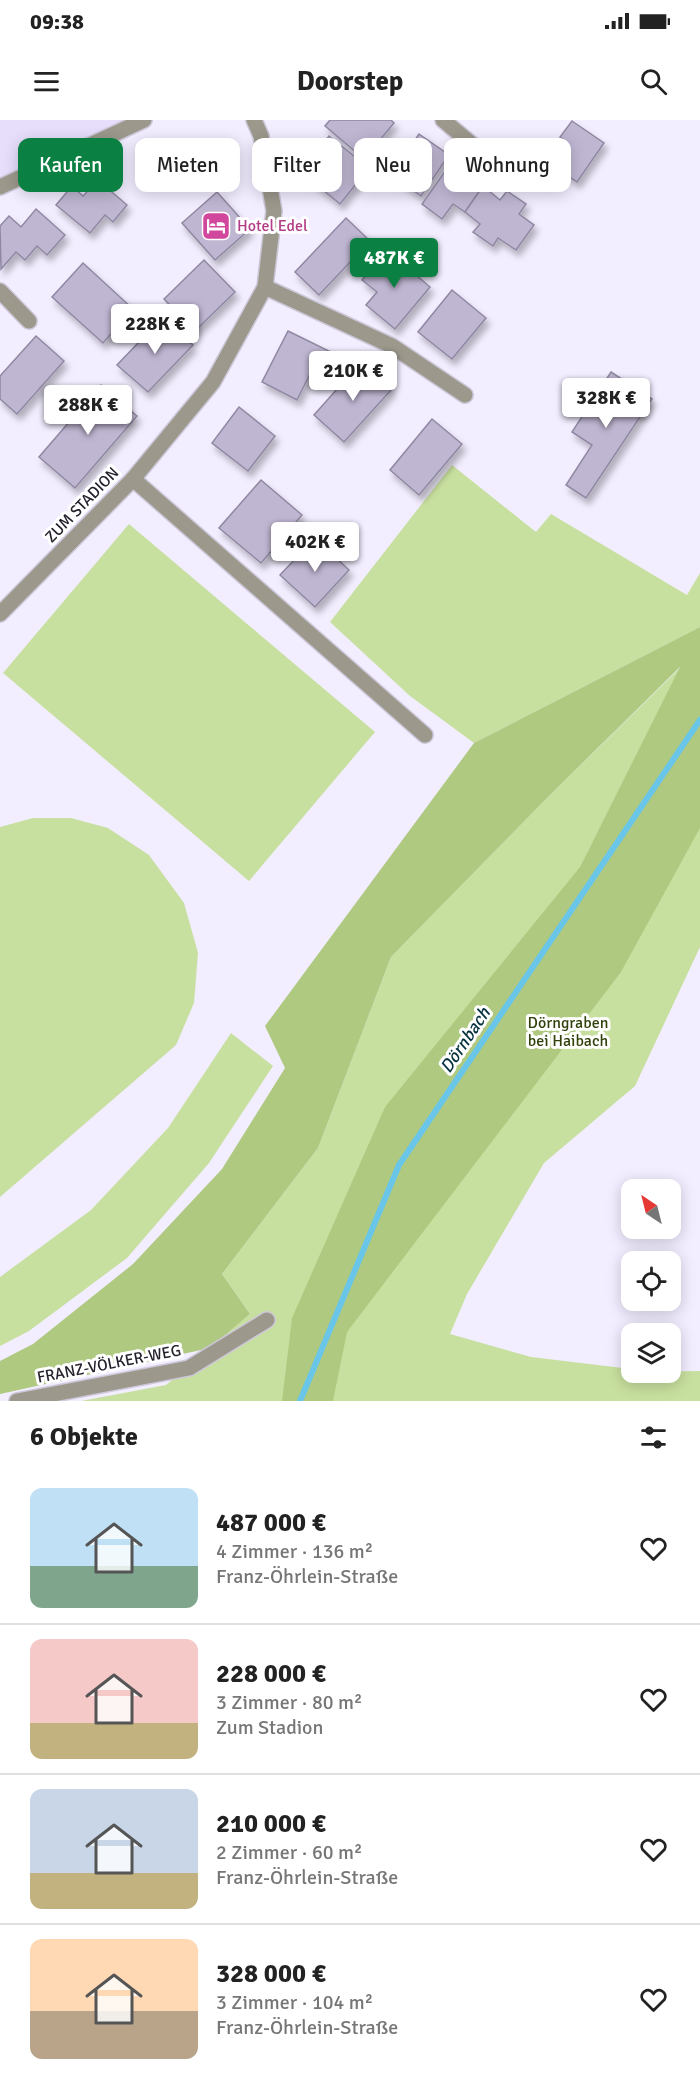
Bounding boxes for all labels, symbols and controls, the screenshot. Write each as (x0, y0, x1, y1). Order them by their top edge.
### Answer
text: 09:38 (30, 8, 84, 35)
icon: menu (30, 65, 63, 98)
text: Doorstep (297, 65, 403, 98)
icon: search (637, 65, 670, 98)
chip: Kaufen (18, 138, 123, 192)
chip: Mieten (135, 138, 240, 192)
chip: Filter (252, 138, 342, 192)
chip: Neu (354, 138, 432, 192)
chip: Wohnung (444, 138, 571, 192)
hotel icon: Hotel Edel (200, 210, 232, 242)
place label: Hotel Edel (237, 216, 308, 236)
pin: 487K € (345, 238, 443, 289)
text: 487K € (364, 245, 424, 270)
pin: 228K € (106, 304, 204, 355)
text: 228K € (125, 311, 185, 336)
pin: 210K € (304, 351, 402, 402)
text: 210K € (323, 358, 383, 383)
pin: 328K € (557, 378, 655, 429)
pin: 288K € (39, 385, 137, 436)
text: 328K € (576, 385, 636, 410)
text: 288K € (58, 392, 118, 417)
street label: ZUM STADION (41, 463, 123, 547)
pin: 402K € (266, 522, 364, 573)
text: 402K € (285, 529, 345, 554)
water label: Dörnbach (435, 1002, 496, 1077)
park label: Dörngraben bei Haibach (528, 1013, 608, 1051)
north arrow (621, 1179, 681, 1239)
map controls (621, 1179, 681, 1383)
button: locate (621, 1251, 681, 1311)
button: layers (621, 1323, 681, 1383)
street label: FRANZ-VÖLKER-WEG (35, 1340, 183, 1388)
text: 6 Objekte (30, 1421, 138, 1453)
icon: filters (637, 1421, 670, 1454)
text: 487 000 € (216, 1507, 326, 1539)
icon: home (78, 1512, 150, 1584)
icon: heart (637, 1532, 670, 1565)
text: 4 Zimmer · 136 m² (216, 1539, 373, 1564)
text: Franz-Öhrlein-Straße (216, 1564, 398, 1589)
text: 228 000 € (216, 1658, 326, 1690)
icon: home (78, 1663, 150, 1735)
icon: heart (637, 1683, 670, 1716)
text: 3 Zimmer · 80 m² (216, 1690, 362, 1715)
text: Zum Stadion (216, 1715, 323, 1740)
text: 210 000 € (216, 1808, 326, 1840)
icon: home (78, 1813, 150, 1885)
icon: heart (637, 1833, 670, 1866)
text: 2 Zimmer · 60 m² (216, 1840, 362, 1865)
text: Franz-Öhrlein-Straße (216, 1865, 398, 1890)
text: 328 000 € (216, 1958, 326, 1990)
icon: home (78, 1963, 150, 2035)
icon: heart (637, 1983, 670, 2016)
text: 3 Zimmer · 104 m² (216, 1990, 373, 2015)
text: Franz-Öhrlein-Straße (216, 2015, 398, 2040)

